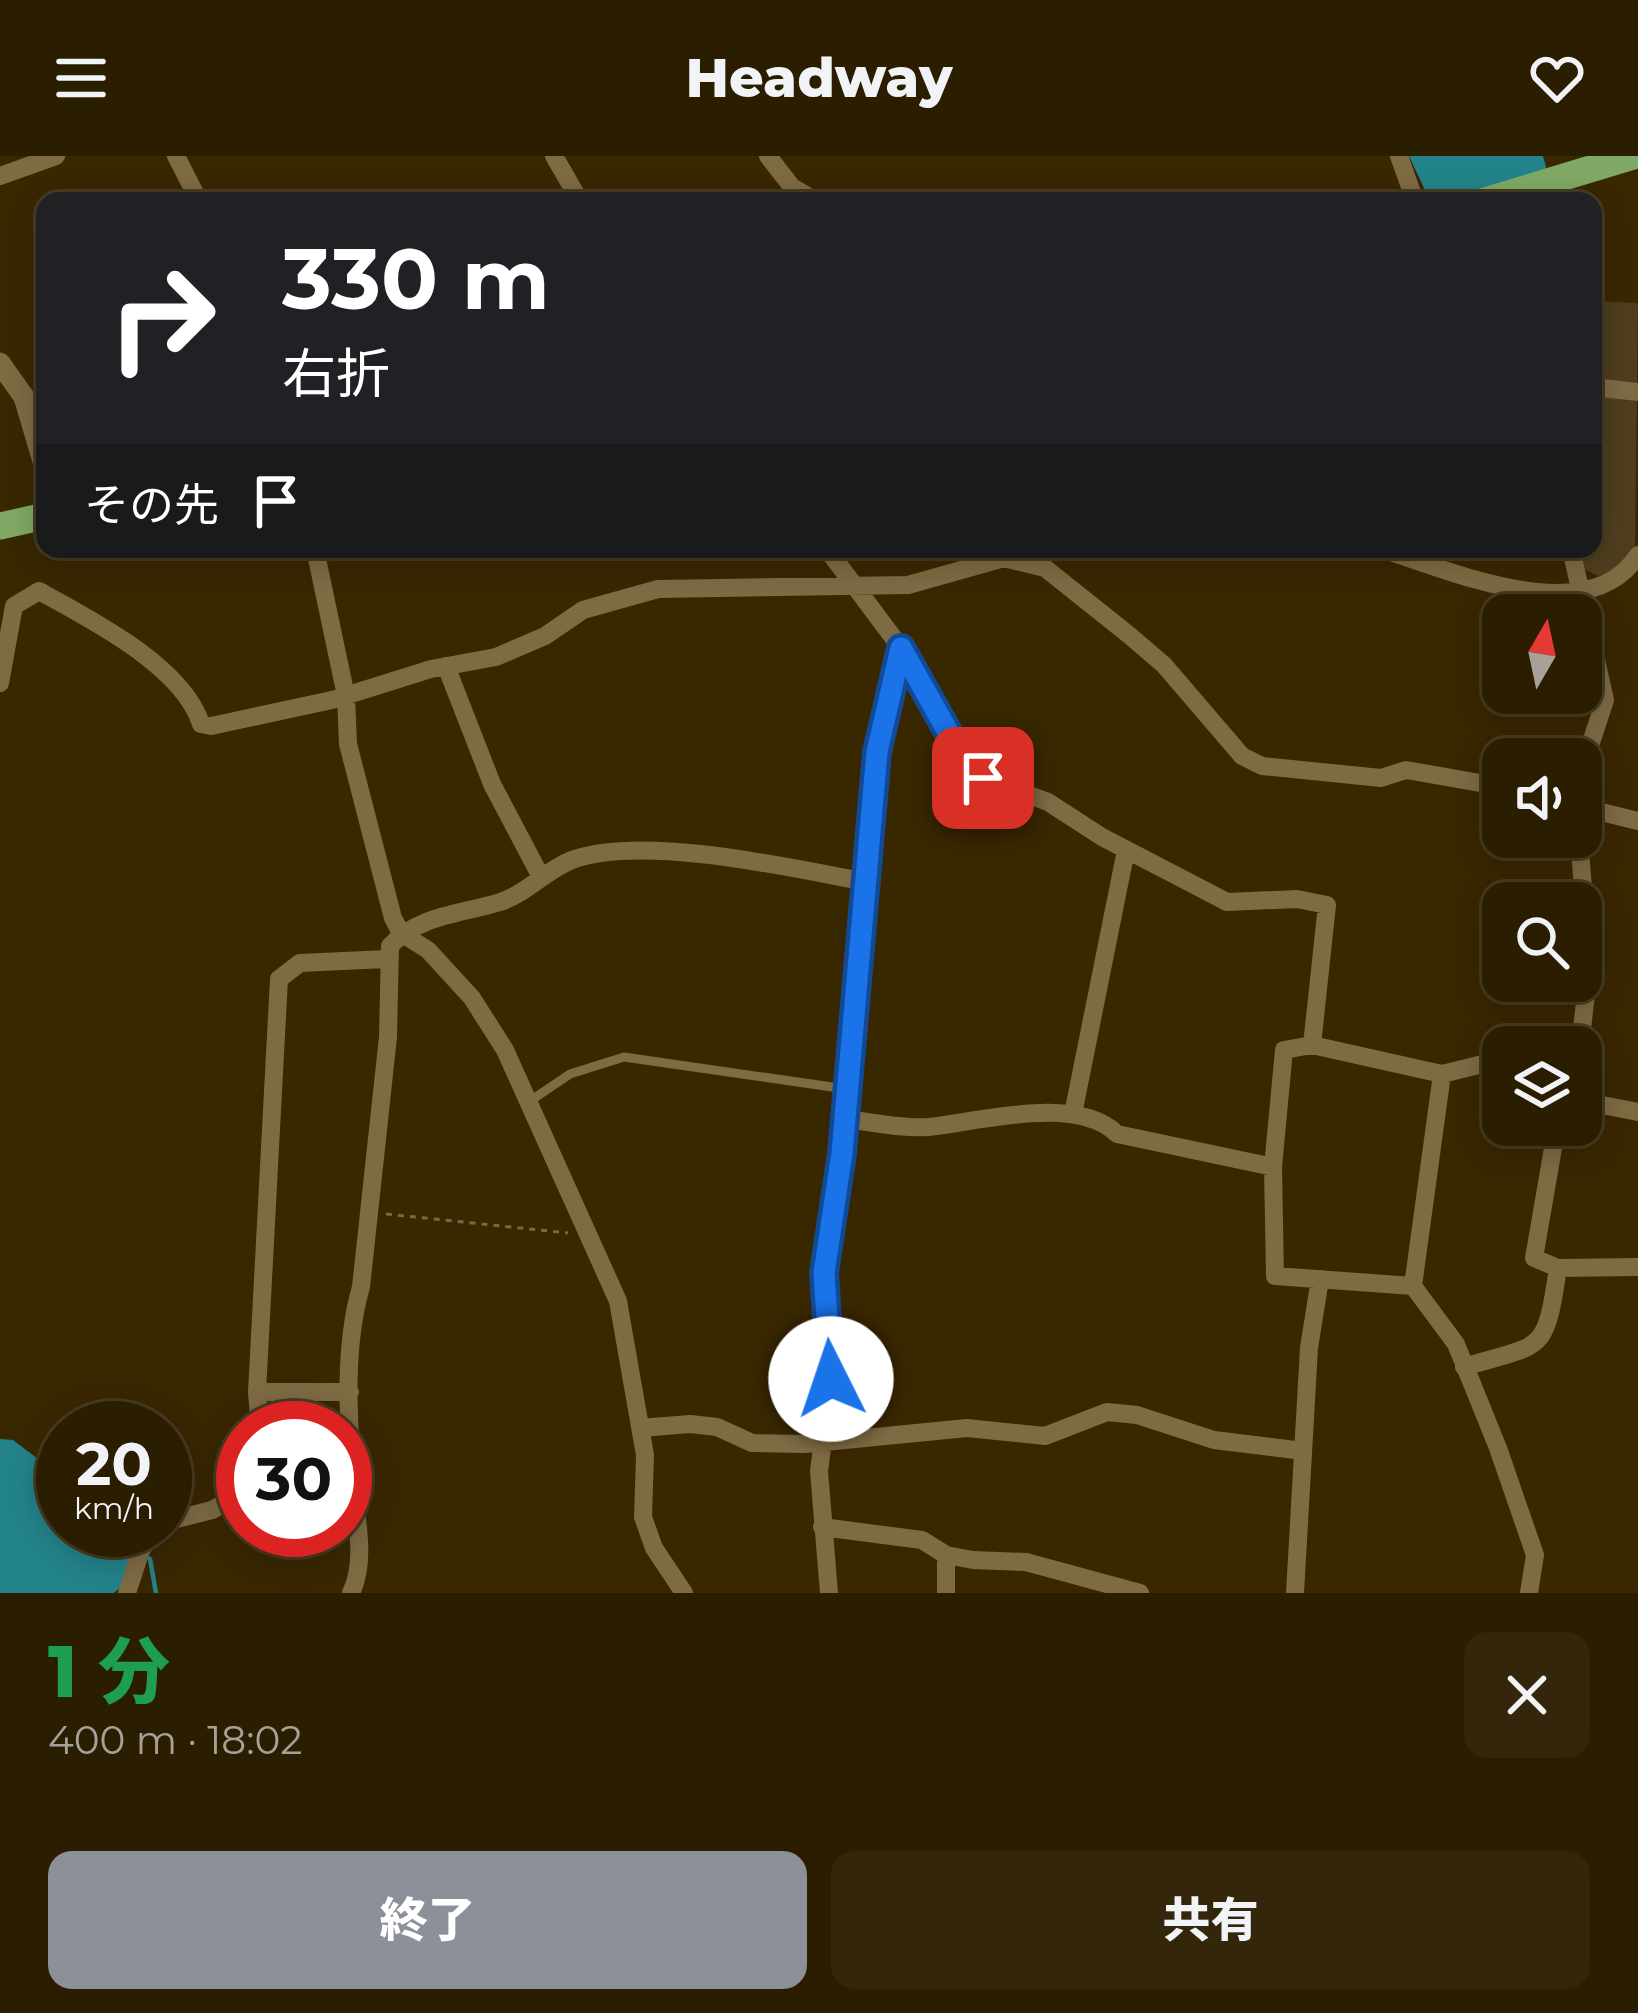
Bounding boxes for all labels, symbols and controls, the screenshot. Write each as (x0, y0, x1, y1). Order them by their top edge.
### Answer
icon: menu (48, 45, 114, 111)
text: Headway (686, 45, 953, 111)
icon: heart (1524, 45, 1590, 111)
text: 330 m (282, 228, 550, 330)
icon: right (84, 240, 240, 396)
text: 右折 (282, 341, 390, 407)
icon: arrive (243, 468, 309, 534)
text: その先 (84, 477, 219, 532)
north arrow (1482, 594, 1602, 714)
map controls (1482, 594, 1602, 1146)
pin (932, 727, 1034, 829)
button: sound (1482, 738, 1602, 858)
icon: arrive (950, 745, 1016, 811)
button: search (1482, 882, 1602, 1002)
button: layers (1482, 1026, 1602, 1146)
position arrow (768, 1316, 894, 1442)
speed limit sign: 30 (216, 1401, 372, 1557)
text: 20 (76, 1427, 152, 1500)
text: km/h (74, 1490, 154, 1527)
text: 1 分 (48, 1627, 170, 1715)
button: close (1464, 1632, 1590, 1758)
text: 400 m · 18:02 (48, 1716, 302, 1764)
button: 終了 (48, 1851, 807, 1989)
button: 共有 (831, 1851, 1590, 1989)

